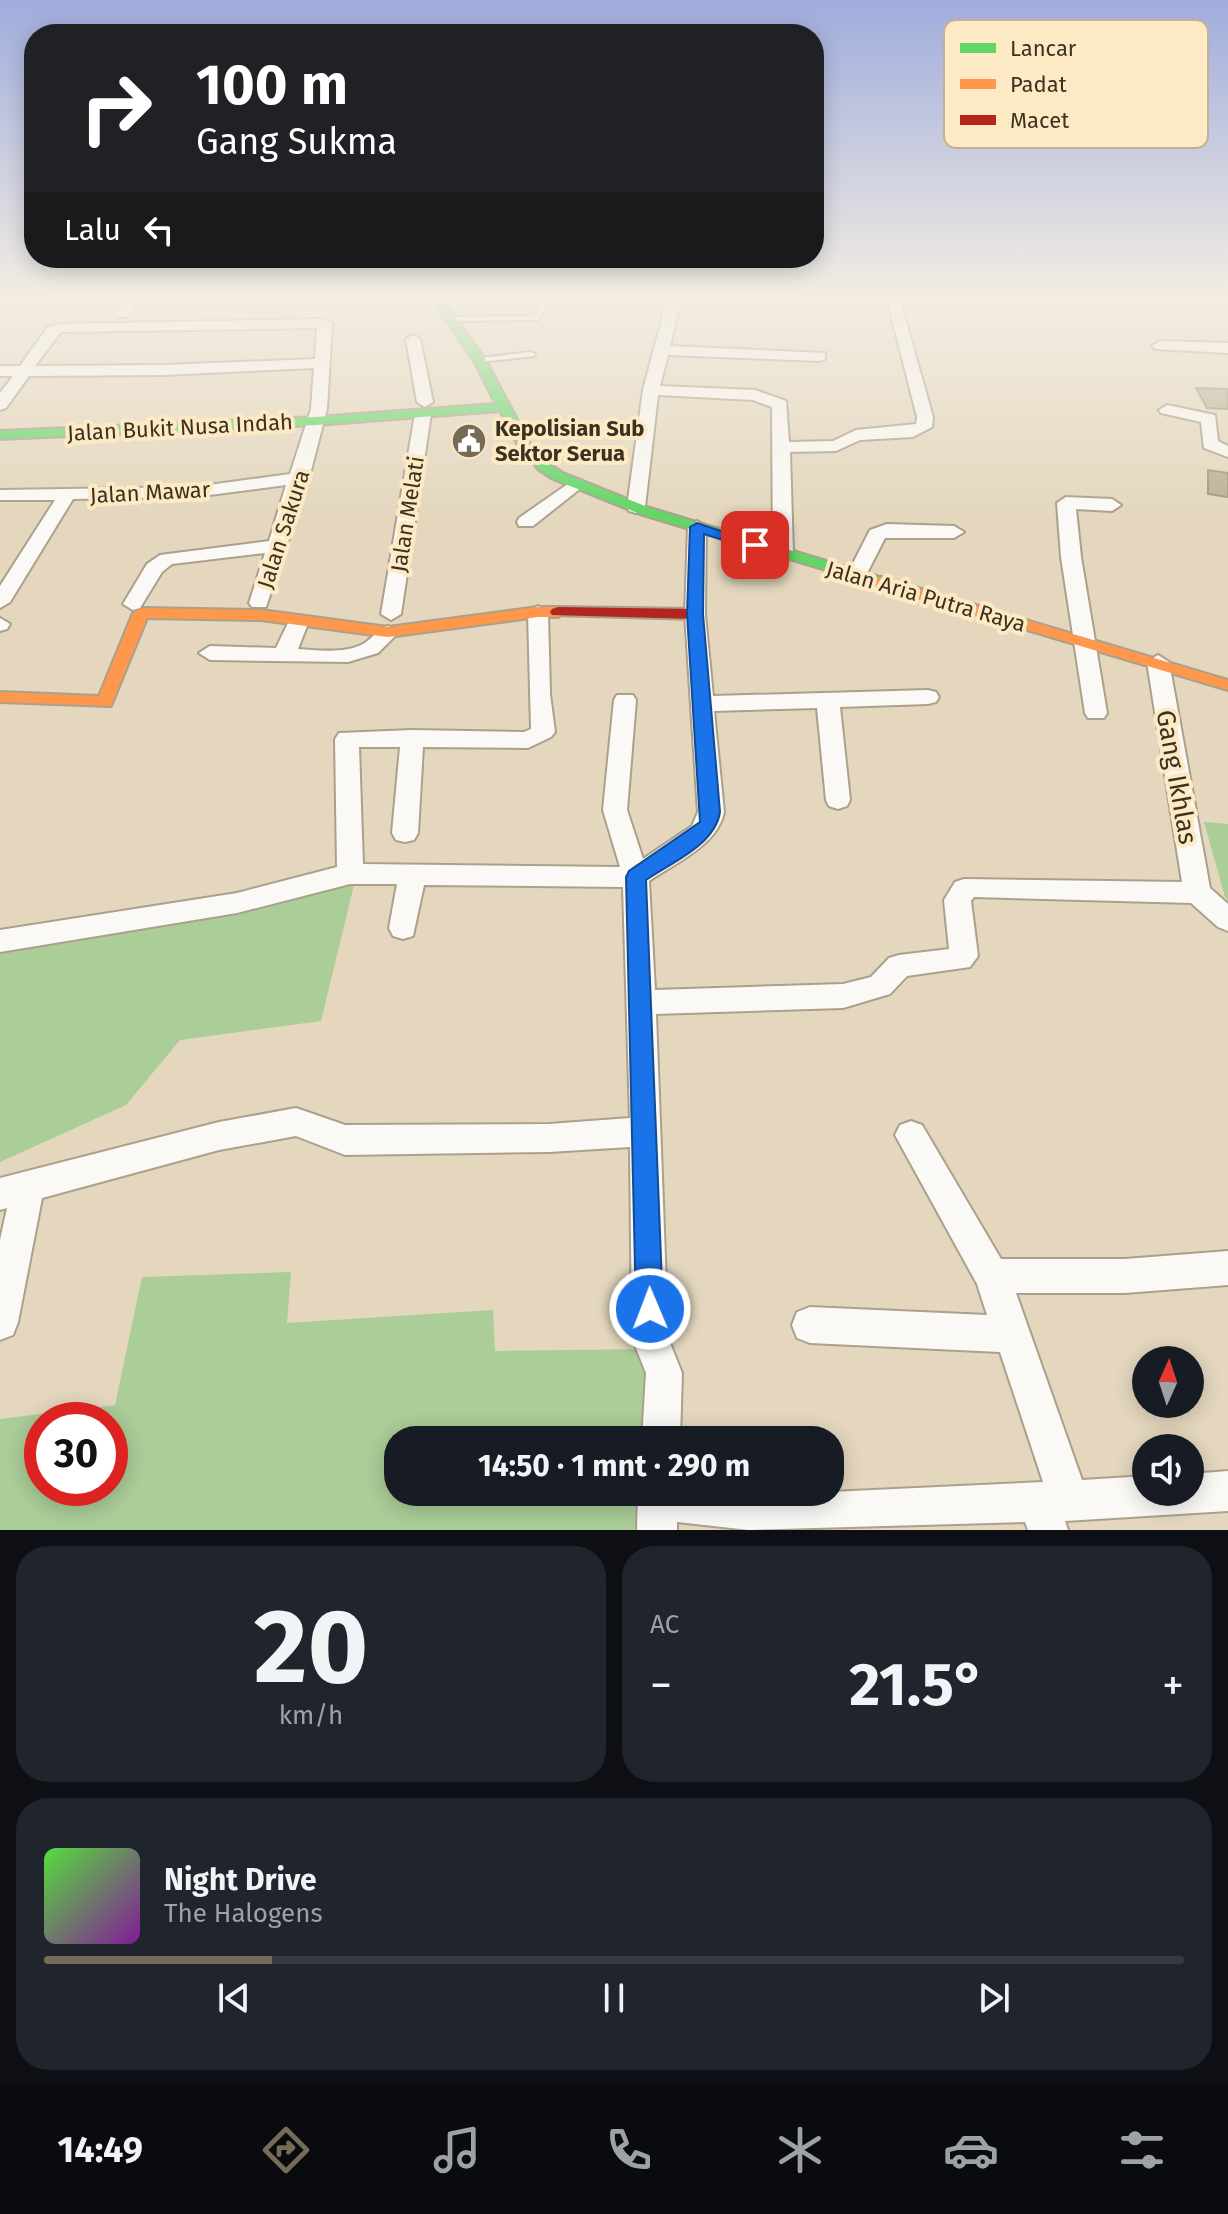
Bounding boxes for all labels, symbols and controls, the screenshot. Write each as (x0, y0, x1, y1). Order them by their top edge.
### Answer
legend (944, 20, 1208, 148)
text: Lancar (1010, 35, 1077, 62)
text: 100 m (196, 52, 348, 119)
icon: right (64, 56, 168, 160)
text: Padat (1010, 71, 1067, 98)
text: Macet (1010, 107, 1069, 134)
text: Gang Sukma (196, 120, 397, 164)
icon: left (137, 208, 181, 252)
text: Lalu (64, 212, 121, 248)
street label: Jalan Bukit Nusa Indah (66, 408, 294, 447)
place label: Kepolisian Sub Sektor Serua (495, 415, 645, 467)
public building icon: Kepolisian Sub Sektor Serua (450, 422, 488, 460)
street label: Jalan Melati (385, 454, 430, 574)
street label: Jalan Sakura (252, 466, 315, 592)
street label: Jalan Mawar (89, 476, 211, 509)
pin (721, 511, 789, 579)
icon: arrive (733, 523, 777, 567)
street label: Jalan Aria Putra Raya (823, 555, 1029, 638)
street label: Gang Ikhlas (1149, 707, 1204, 847)
position arrow (608, 1267, 692, 1351)
north arrow (1132, 1346, 1204, 1418)
map controls (1132, 1346, 1204, 1506)
speed limit sign: 30 (24, 1402, 128, 1506)
button: sound (1132, 1434, 1204, 1506)
text: 14:50 · 1 mnt · 290 m (478, 1448, 750, 1484)
text: 20 (254, 1585, 368, 1710)
text: AC (650, 1609, 679, 1640)
text: 21.5° (849, 1649, 985, 1721)
text: − (650, 1659, 672, 1712)
text: + (1162, 1659, 1184, 1712)
text: km/h (279, 1700, 343, 1731)
text: Night Drive (164, 1862, 317, 1898)
text: The Halogens (164, 1898, 323, 1929)
icon: previous (212, 1976, 256, 2020)
icon: pause (592, 1976, 636, 2020)
icon: next (972, 1976, 1016, 2020)
icon: directions (258, 2122, 314, 2178)
icon: music (429, 2122, 485, 2178)
icon: phone (601, 2122, 657, 2178)
icon: climate (772, 2122, 828, 2178)
icon: car (943, 2122, 999, 2178)
icon: filters (1114, 2122, 1170, 2178)
text: 14:49 (58, 2128, 143, 2172)

